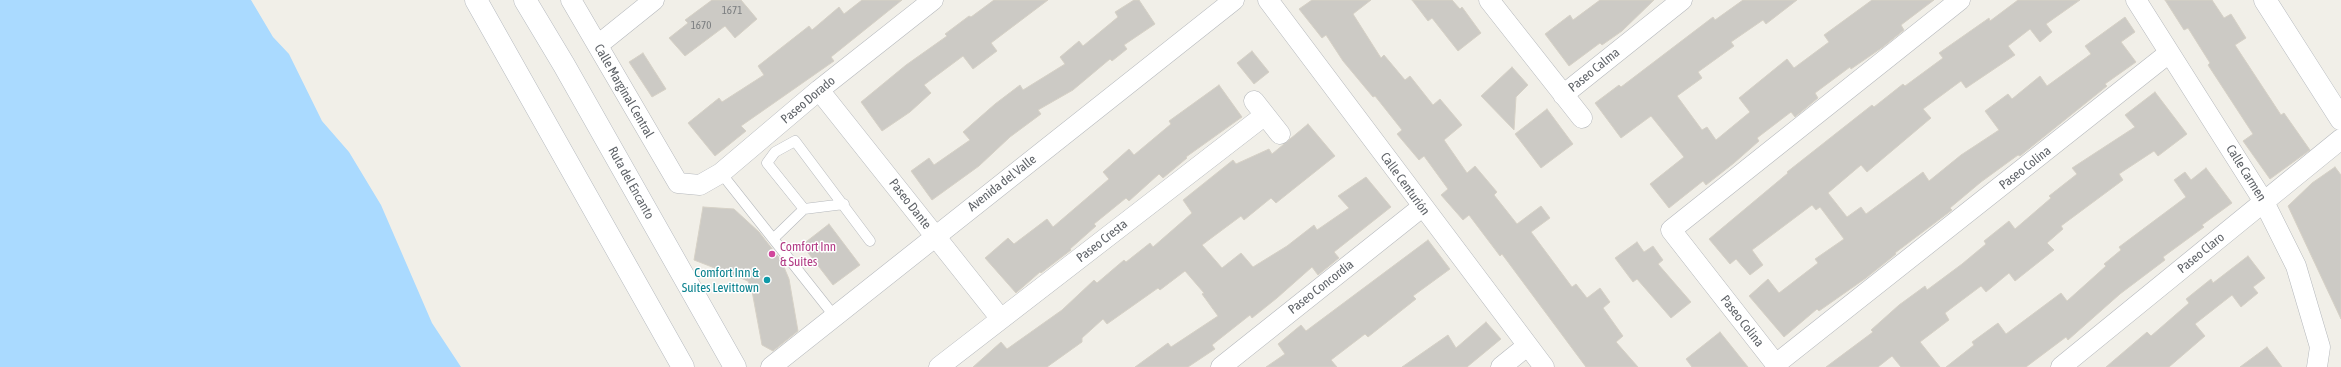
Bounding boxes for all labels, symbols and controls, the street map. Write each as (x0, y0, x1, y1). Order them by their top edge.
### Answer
house number: 1671 (722, 4, 742, 18)
house number: 1670 (691, 19, 711, 33)
street label: Calle Marginal Central (591, 41, 657, 141)
street label: Paseo Calma (1565, 45, 1623, 95)
street label: Paseo Dorado (778, 73, 838, 127)
street label: Calle Carmen (2223, 142, 2269, 204)
street label: Paseo Colina (1996, 143, 2054, 193)
street label: Ruta del Encanto (605, 144, 657, 222)
street label: Calle Centurión (1377, 150, 1433, 218)
street label: Avenida del Valle (965, 151, 1039, 215)
street label: Paseo Dante (886, 176, 934, 232)
street label: Paseo Cresta (1073, 216, 1131, 266)
street label: Paseo Claro (2174, 229, 2228, 277)
place label: Comfort Inn & Suites (780, 239, 836, 270)
marker: Comfort Inn & Suites (767, 249, 777, 259)
street label: Paseo Concordia (1285, 257, 1357, 317)
place label: Comfort Inn & Suites Levittown (682, 265, 759, 296)
marker: Comfort Inn & Suites Levittown (762, 275, 772, 285)
street label: Paseo Colina (1717, 292, 1767, 350)

